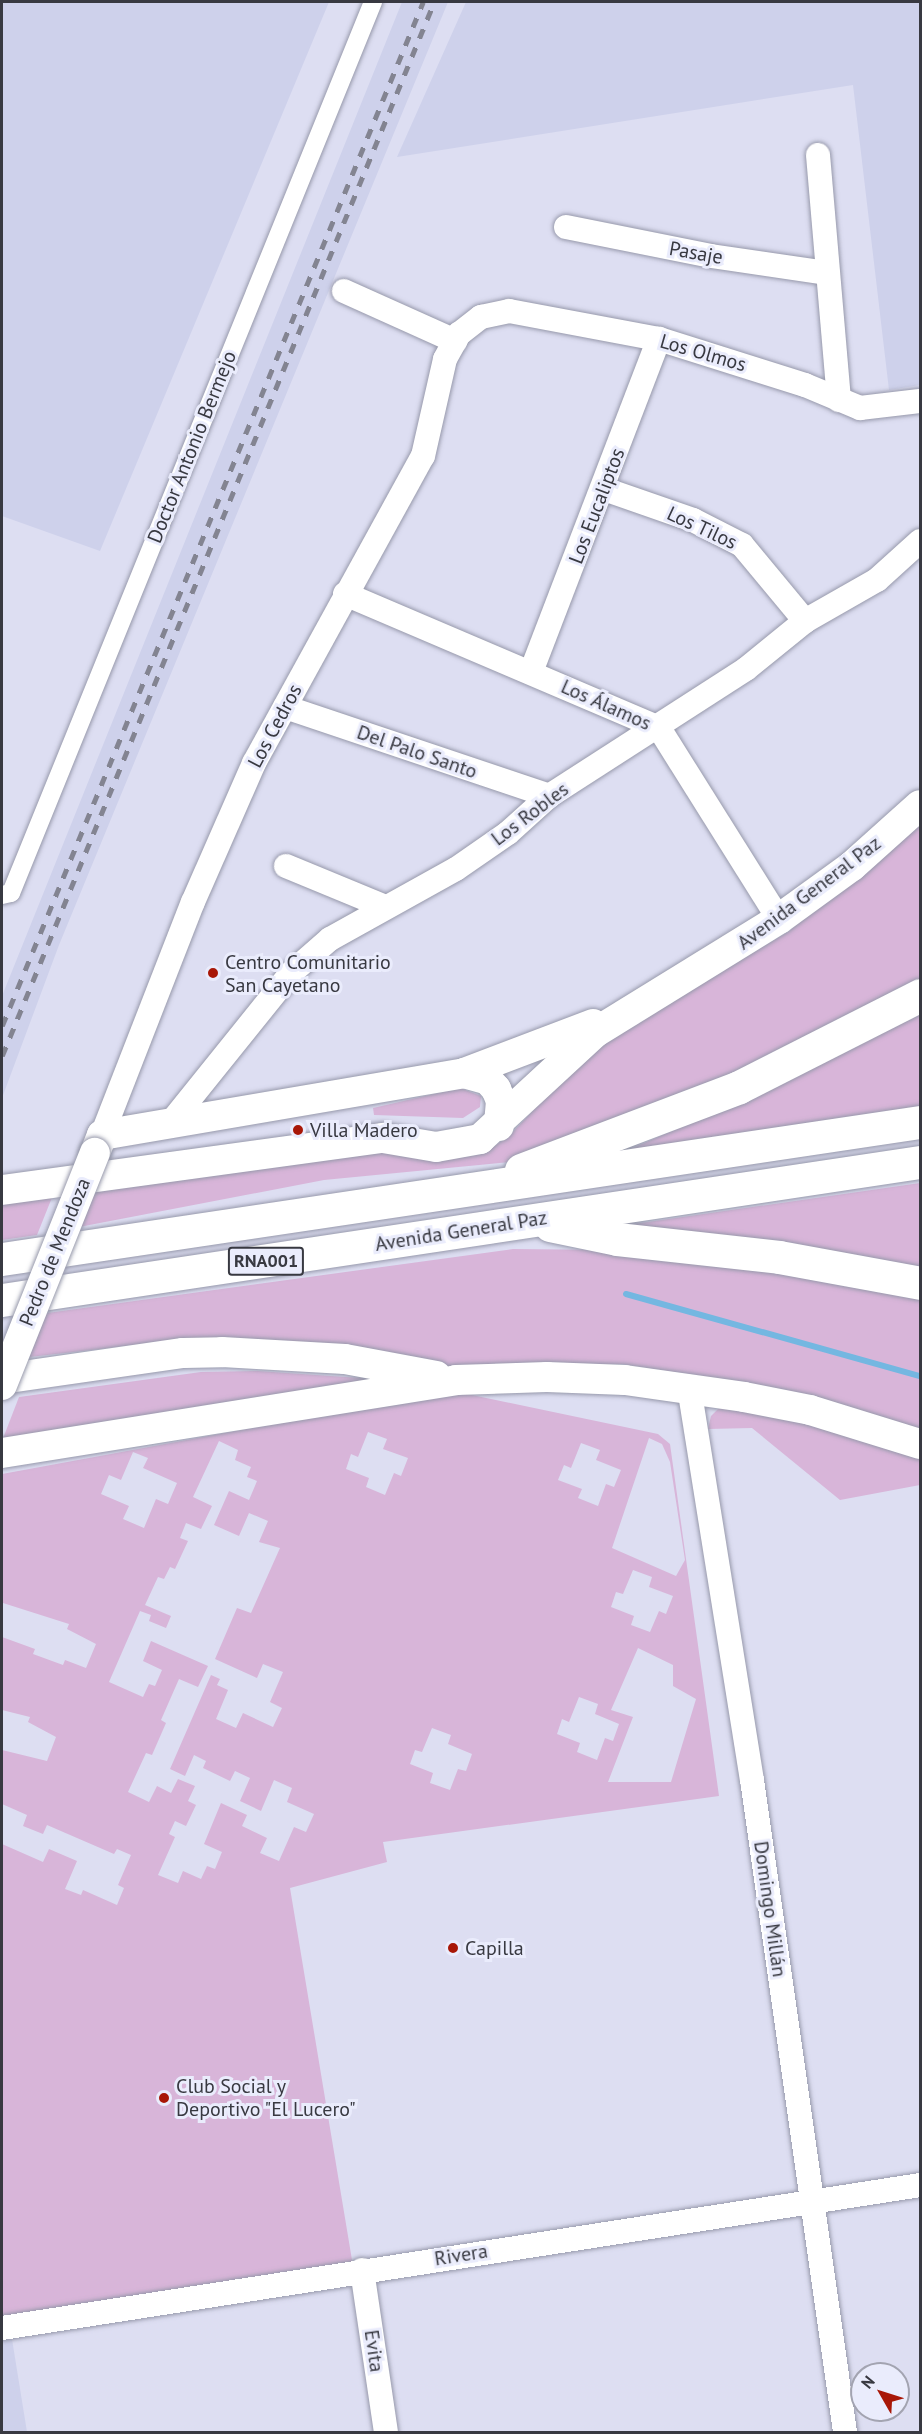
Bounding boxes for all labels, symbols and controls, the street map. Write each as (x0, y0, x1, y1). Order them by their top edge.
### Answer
street label: Pasaje (667, 236, 725, 270)
street label: Los Olmos (657, 329, 749, 377)
street label: Doctor Antonio Bermejo (142, 347, 242, 547)
street label: Los Eucaliptos (564, 445, 630, 567)
street label: Los Tilos (663, 501, 741, 555)
street label: Los Álamos (557, 674, 655, 736)
street label: Los Cedros (243, 680, 307, 772)
street label: Del Palo Santo (354, 720, 480, 784)
street label: Los Robles (487, 777, 573, 851)
street label: Avenida General Paz (732, 831, 886, 955)
place label: Centro Comunitario San Cayetano (225, 950, 391, 997)
marker: Centro Comunitario San Cayetano (206, 966, 220, 980)
place label: Villa Madero (310, 1118, 418, 1142)
marker: Villa Madero (291, 1123, 305, 1137)
street label: Pedro de Mendoza (14, 1175, 96, 1329)
street label: Avenida General Paz (373, 1206, 549, 1256)
road number: RNA001 (227, 1246, 305, 1276)
street label: Domingo Millán (749, 1840, 791, 1978)
place label: Capilla (465, 1936, 524, 1960)
marker: Capilla (446, 1941, 460, 1955)
place label: Club Social y Deportivo "El Lucero" (176, 2074, 357, 2121)
marker: Club Social y Deportivo "El Lucero" (157, 2091, 171, 2105)
street label: Rivera (433, 2239, 489, 2271)
street label: Evita (359, 2328, 389, 2374)
north arrow (850, 2362, 910, 2422)
text: N (856, 2372, 879, 2392)

